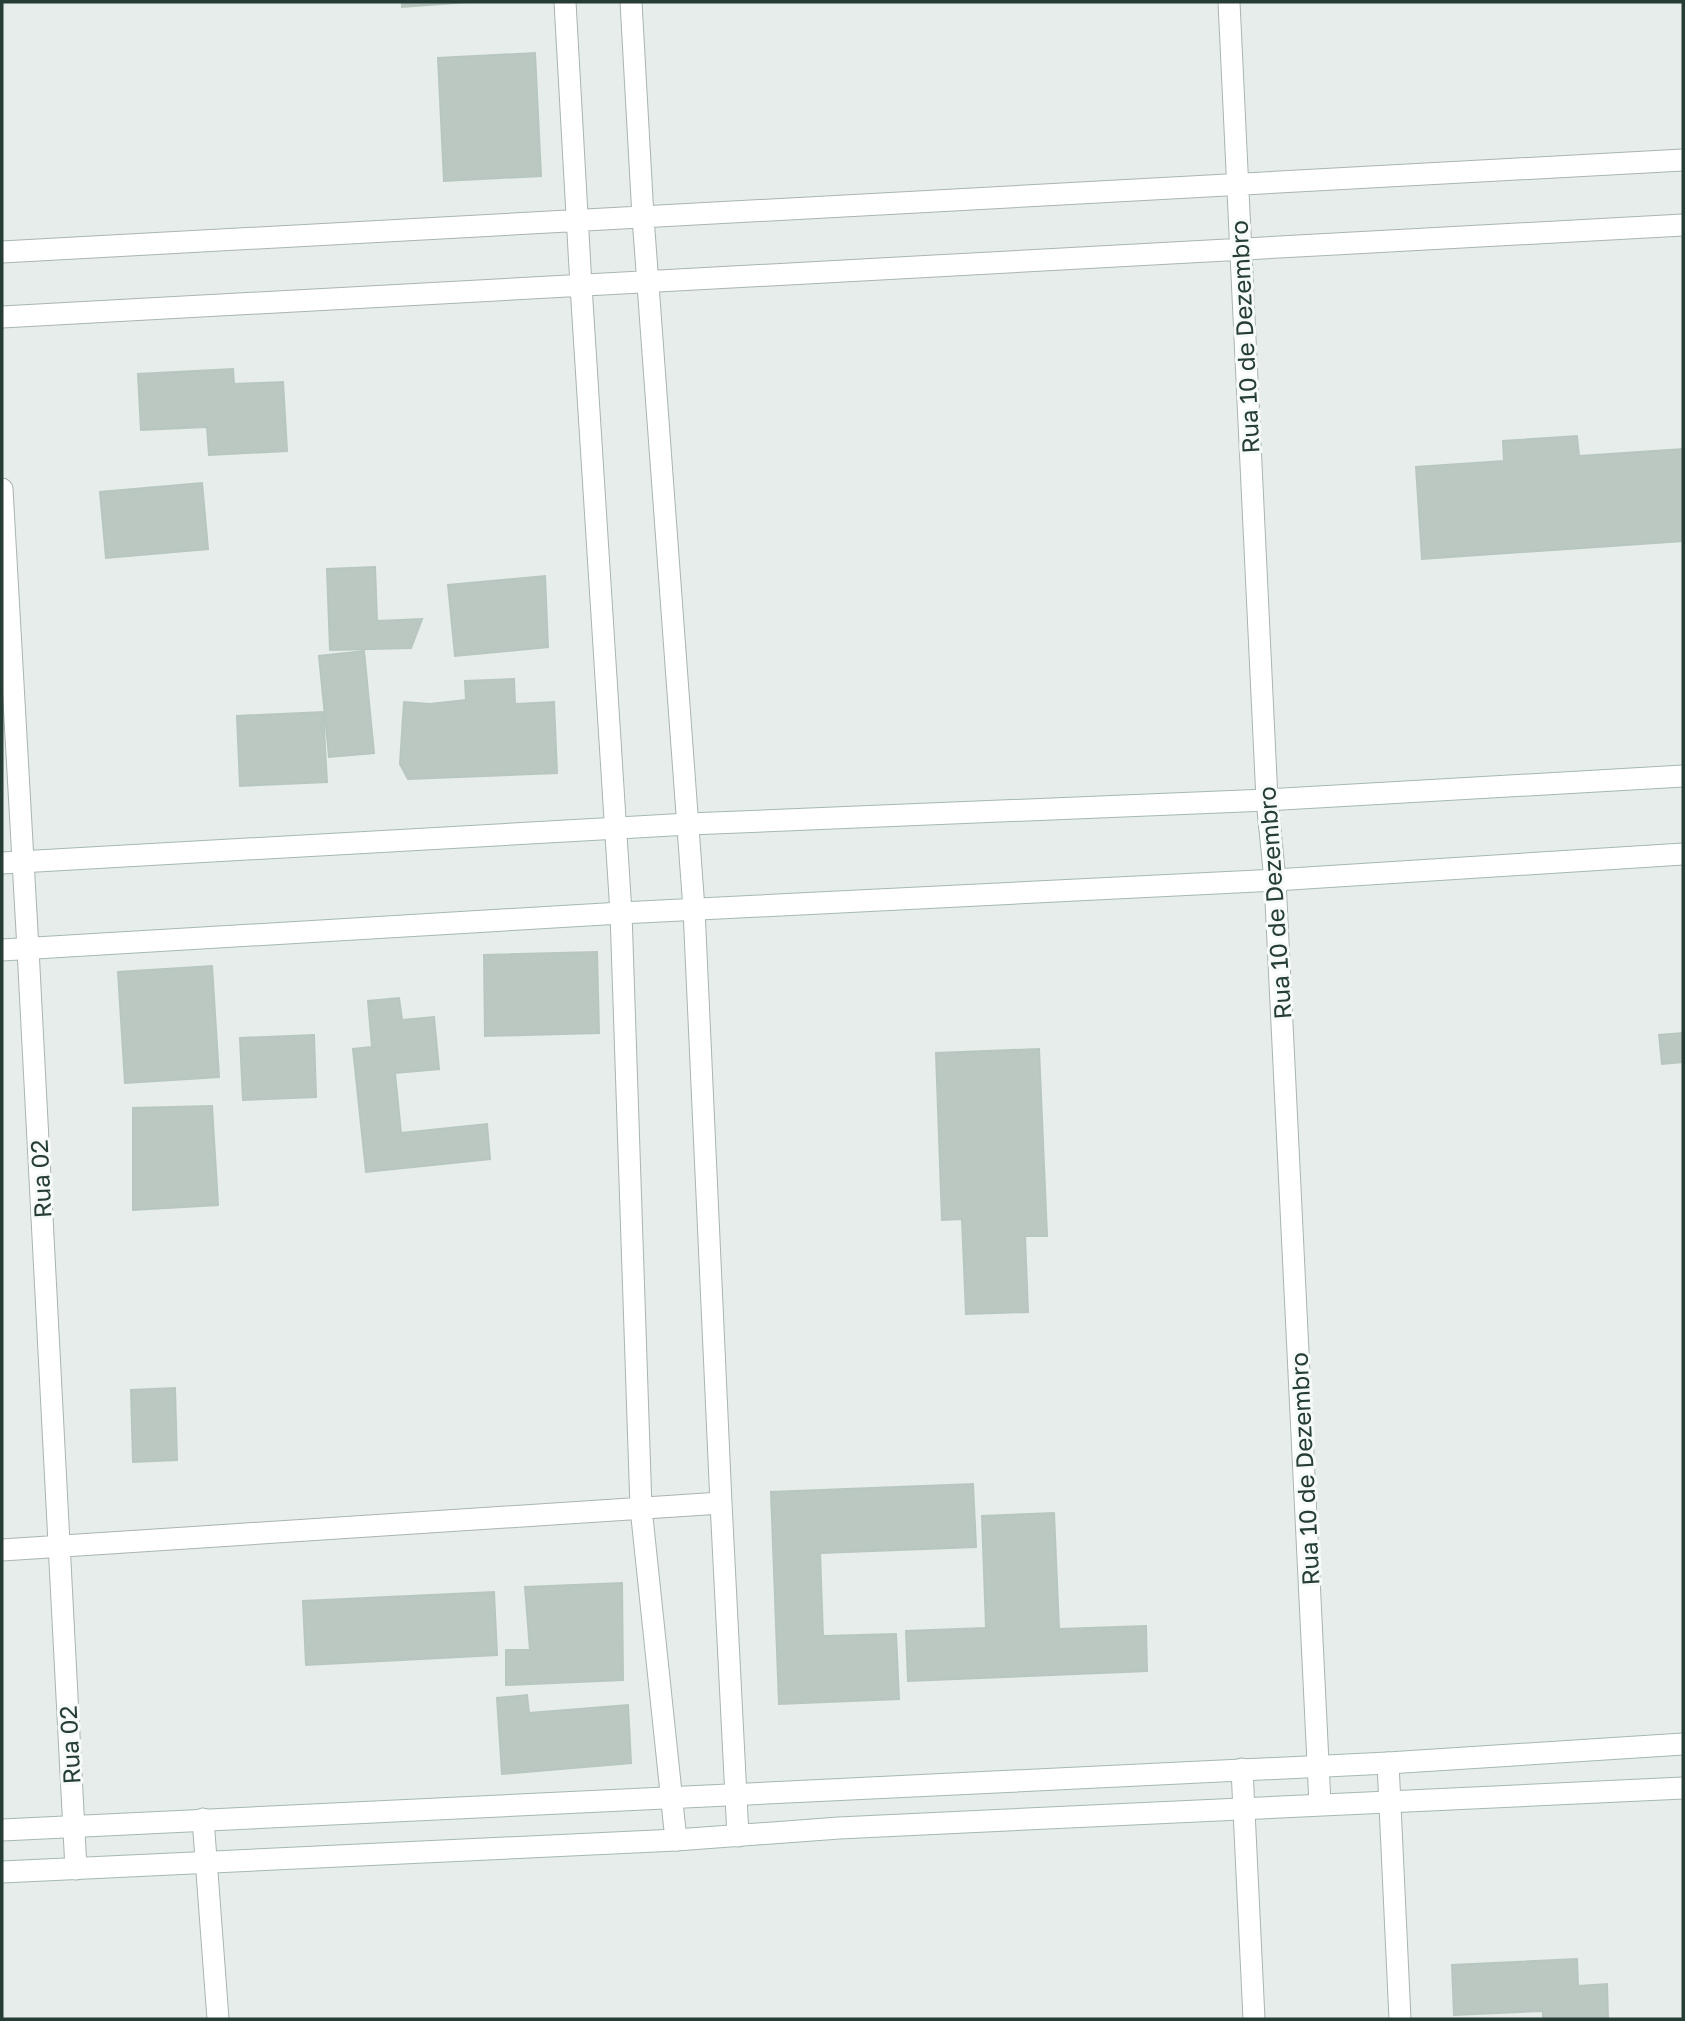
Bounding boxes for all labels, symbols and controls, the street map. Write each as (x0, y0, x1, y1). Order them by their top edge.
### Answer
street label: Rua 10 de Dezembro (1223, 220, 1265, 454)
street label: Rua 10 de Dezembro (1251, 786, 1297, 1020)
street label: Rua 02 (23, 1139, 57, 1219)
street label: Rua 10 de Dezembro (1283, 1352, 1325, 1586)
street label: Rua 02 (52, 1705, 86, 1785)

